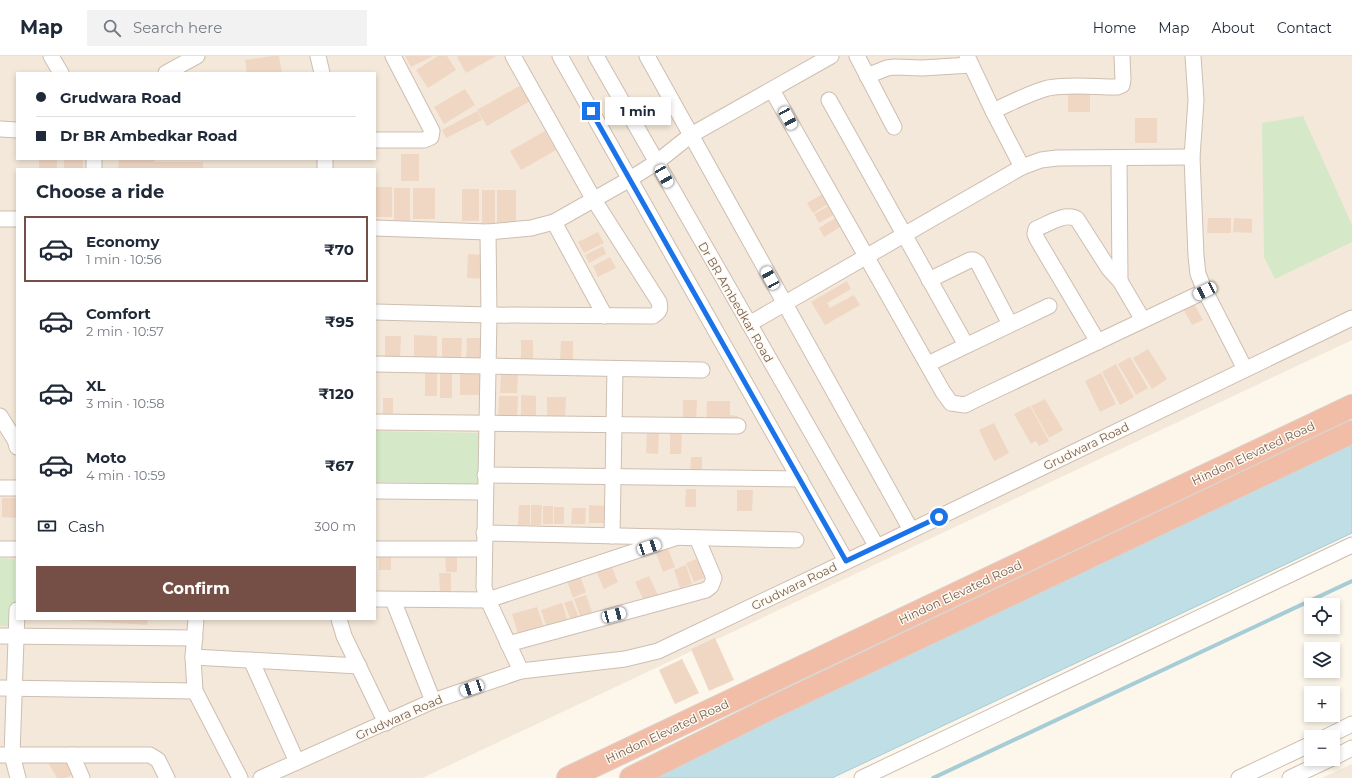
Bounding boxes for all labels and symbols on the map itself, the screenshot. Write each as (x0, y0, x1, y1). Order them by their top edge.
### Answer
callout: 1 min (605, 97, 671, 125)
route end (582, 102, 600, 120)
car (777, 105, 799, 131)
car (653, 163, 675, 189)
street label: Dr BR Ambedkar Road (695, 239, 777, 365)
car (759, 265, 781, 291)
car (1192, 280, 1218, 302)
street label: Hindon Elevated Road (1189, 418, 1317, 488)
street label: Grudwara Road (1041, 419, 1131, 473)
route start (930, 508, 948, 526)
car (636, 538, 662, 556)
street label: Hindon Elevated Road (896, 557, 1024, 627)
street label: Grudwara Road (749, 559, 839, 613)
car (601, 606, 627, 624)
car (459, 678, 485, 698)
street label: Grudwara Road (353, 691, 445, 743)
street label: Hindon Elevated Road (603, 696, 731, 766)

